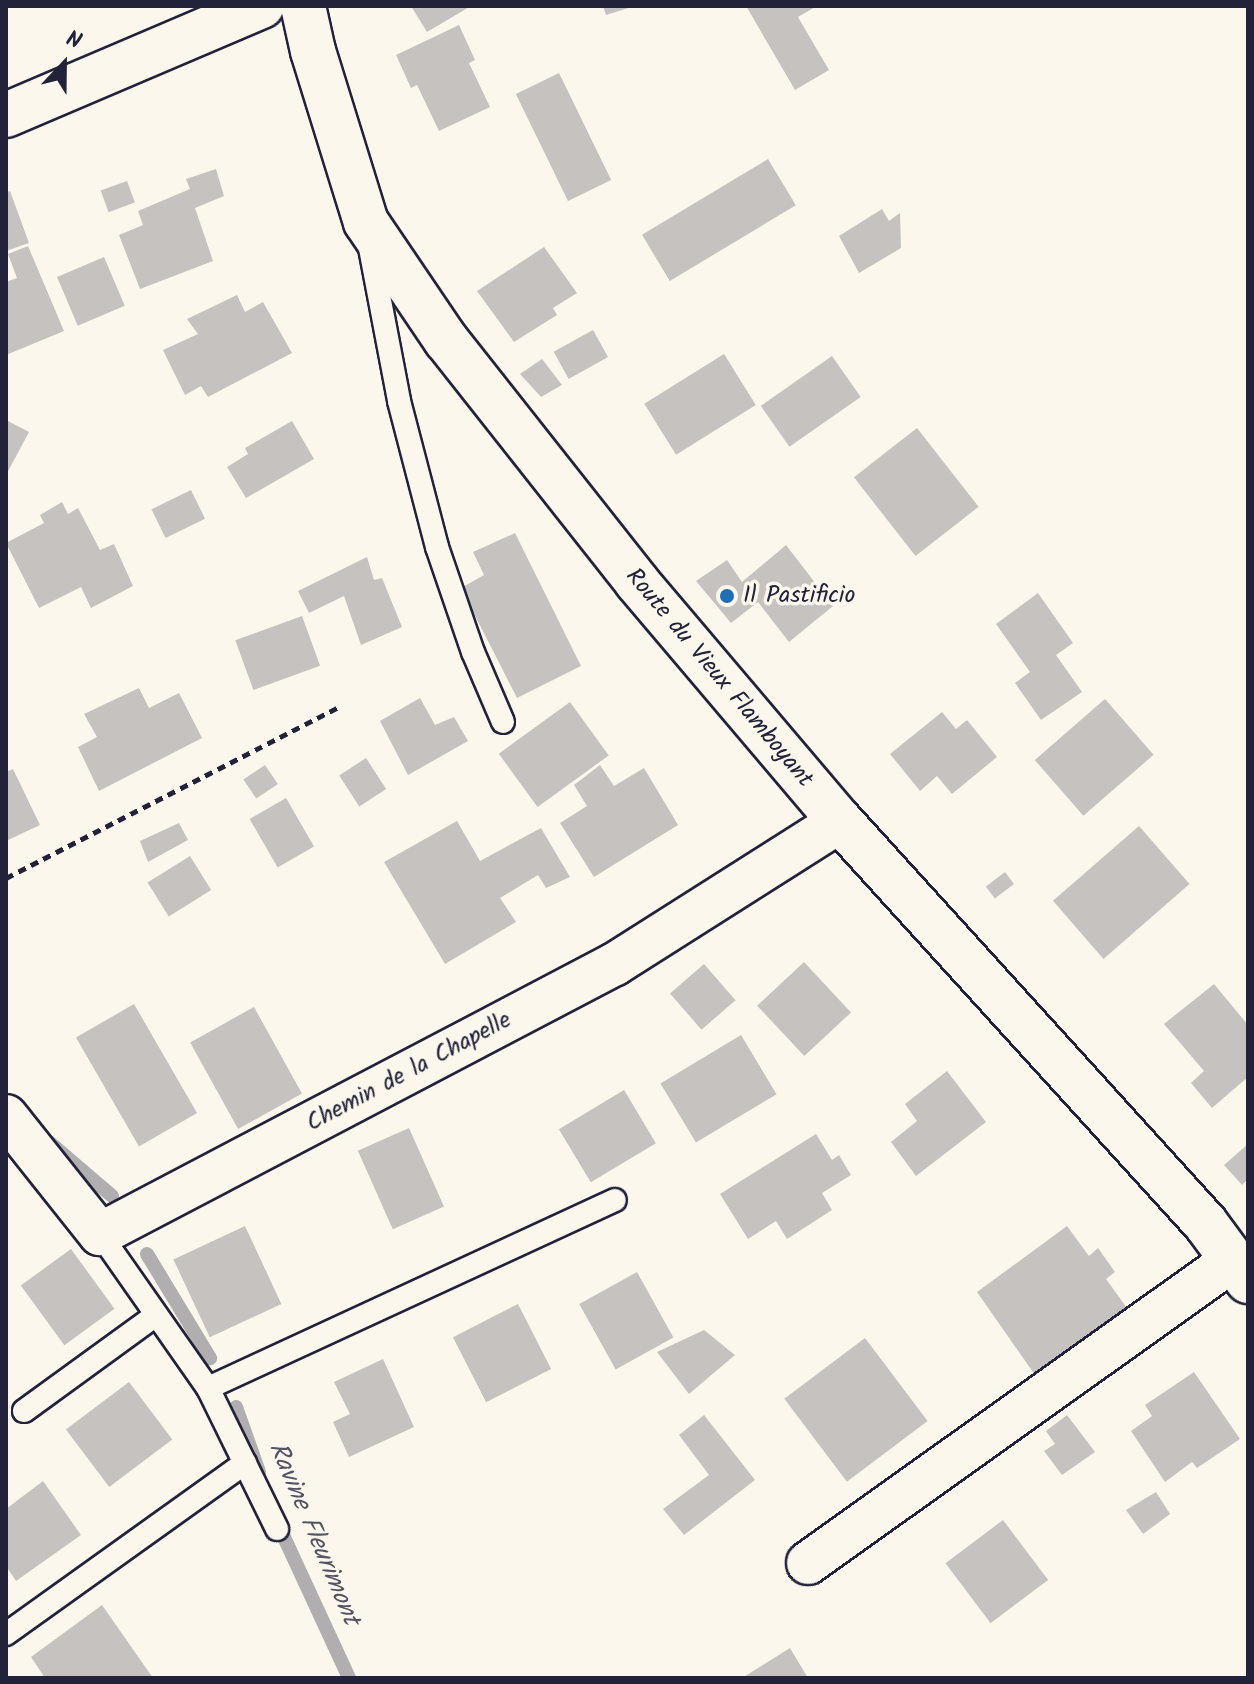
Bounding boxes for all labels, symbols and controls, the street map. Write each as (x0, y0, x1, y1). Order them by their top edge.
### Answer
text: N (60, 22, 86, 60)
north arrow (24, 24, 104, 104)
street label: Route du Vieux Flamboyant (619, 563, 819, 793)
place label: Il Pastificio (743, 582, 855, 610)
marker: Il Pastificio (718, 587, 736, 605)
street label: Chemin de la Chapelle (302, 1006, 516, 1138)
water label: Ravine Fleurimont (260, 1438, 366, 1630)

